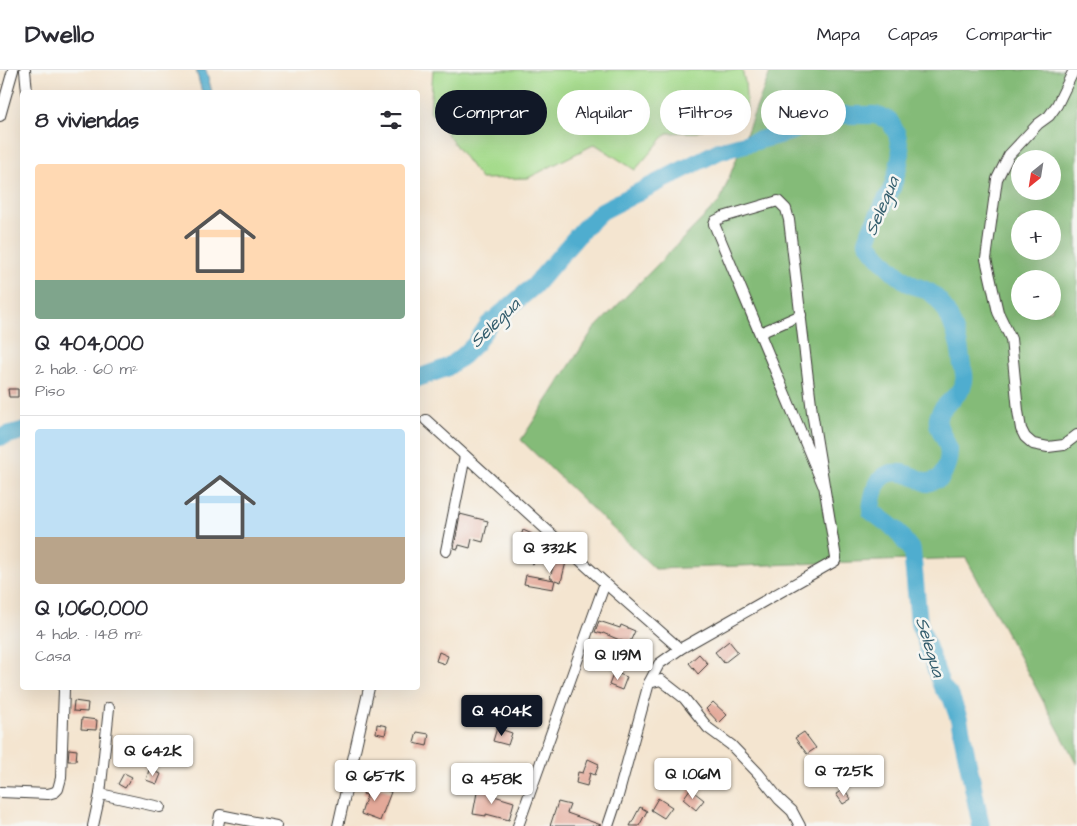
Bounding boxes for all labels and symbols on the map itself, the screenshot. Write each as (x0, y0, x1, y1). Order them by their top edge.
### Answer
north arrow (1011, 150, 1061, 200)
water label: Selegua (858, 172, 907, 240)
water label: Selegua (464, 292, 527, 354)
pin: Q 332K (509, 532, 591, 574)
water label: Selegua (908, 614, 951, 681)
pin: Q 1.19M (572, 638, 664, 681)
pin: Q 404K (461, 694, 543, 737)
pin: Q 642K (112, 734, 194, 777)
pin: Q 725K (803, 754, 885, 797)
pin: Q 1.06M (647, 758, 739, 800)
pin: Q 657K (334, 760, 416, 802)
pin: Q 458K (451, 762, 533, 805)

